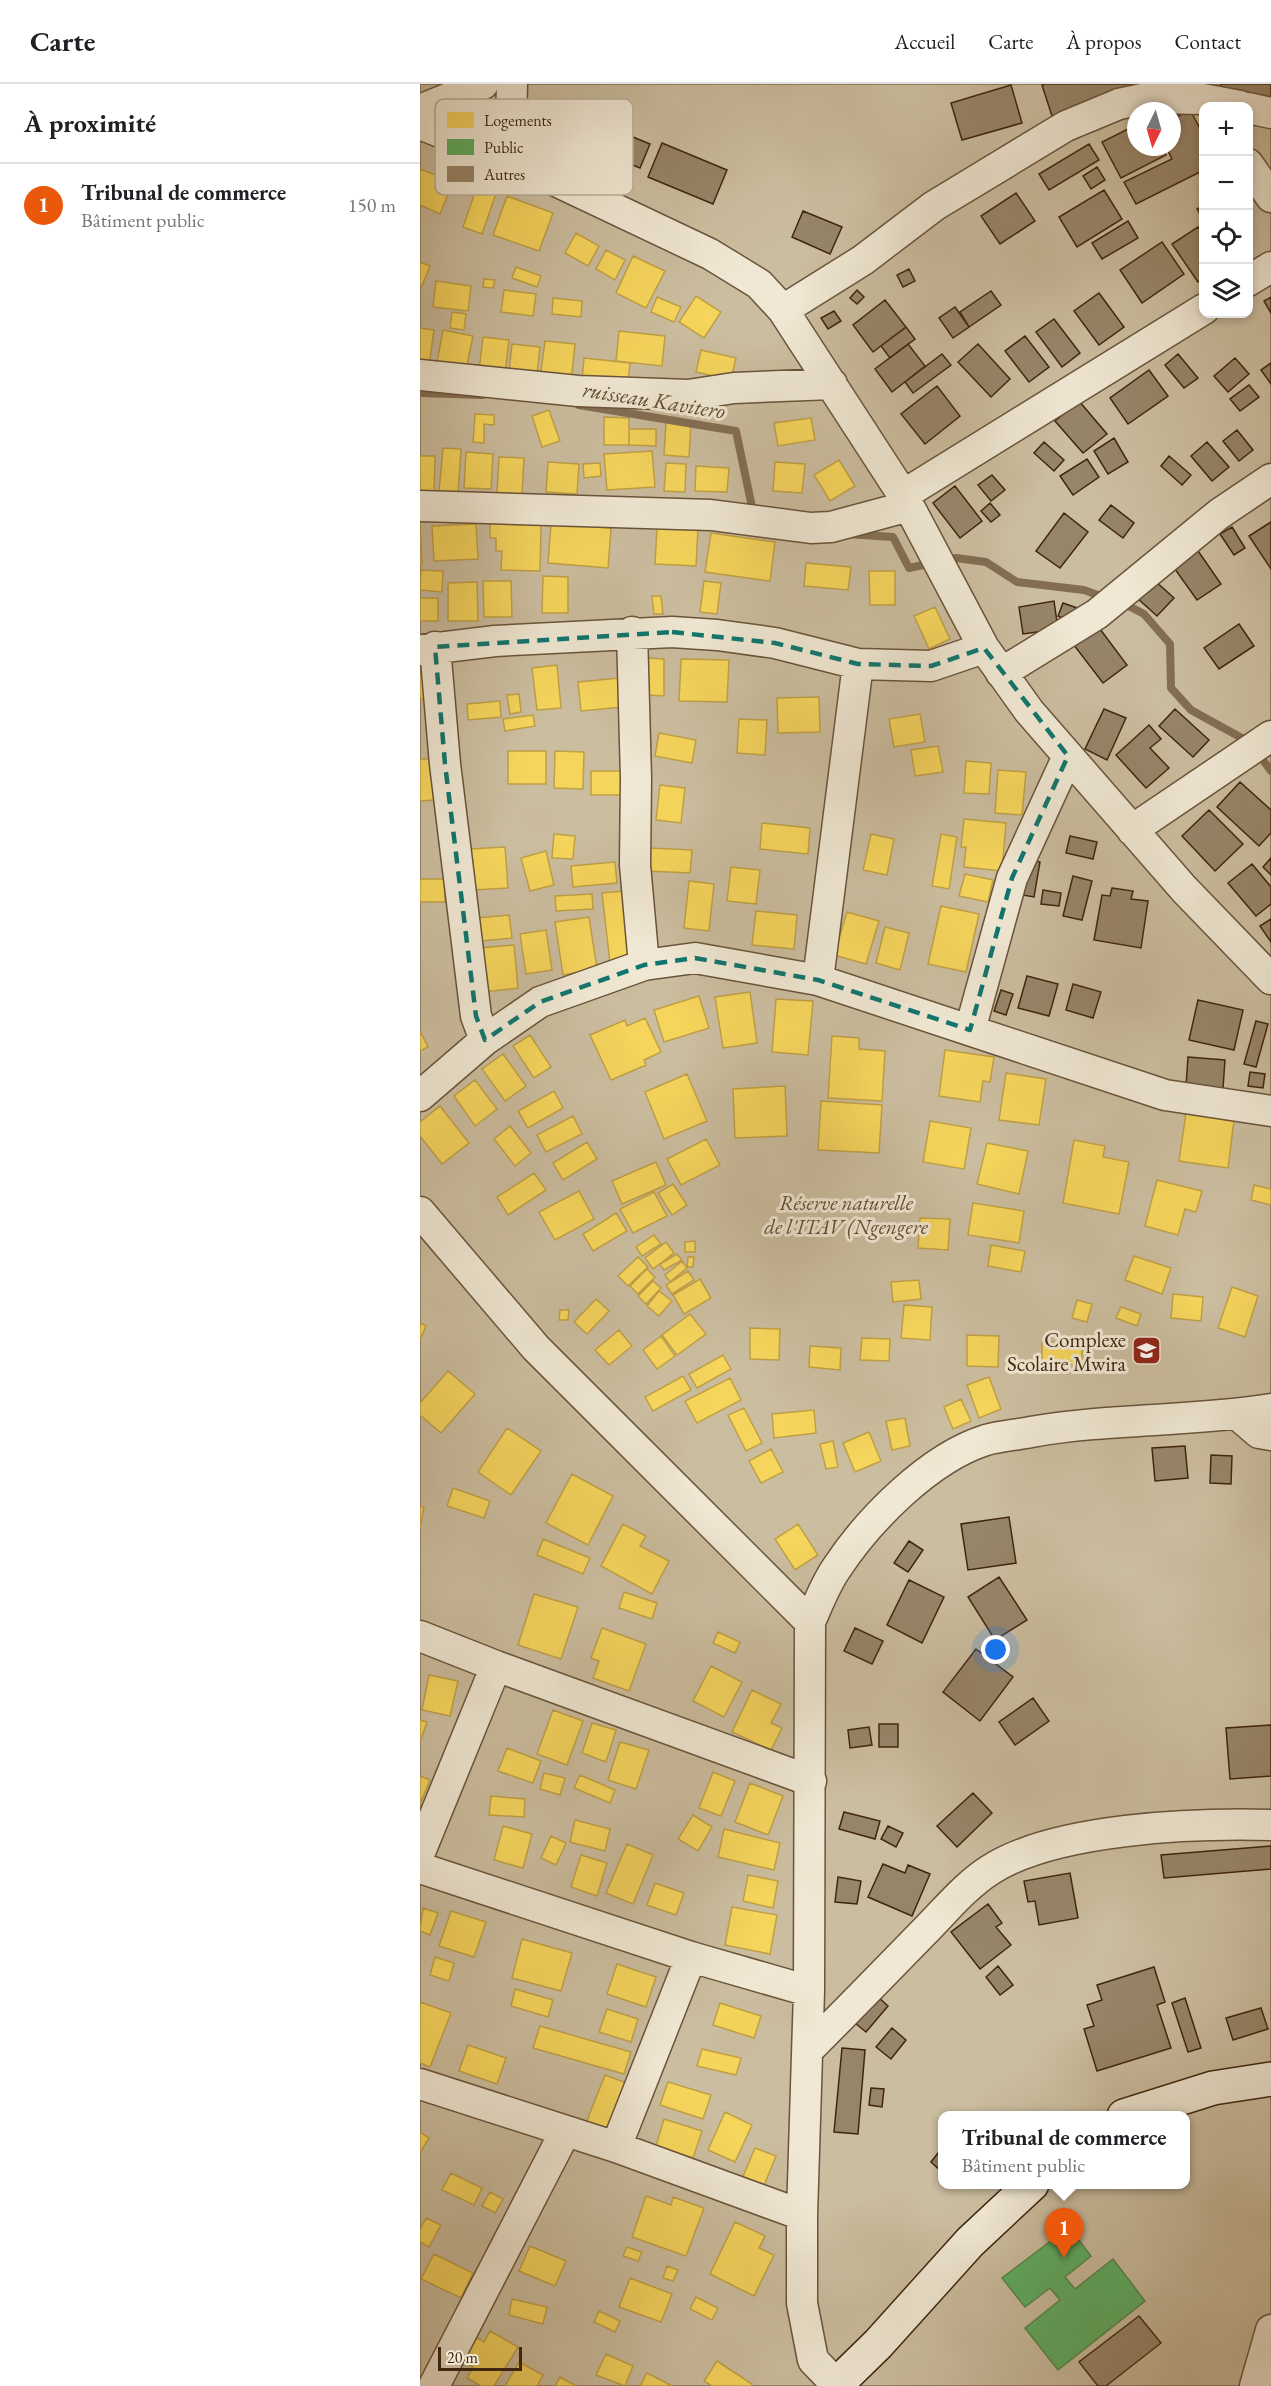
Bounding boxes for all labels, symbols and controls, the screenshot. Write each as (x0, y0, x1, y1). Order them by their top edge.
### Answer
text: Carte (30, 23, 96, 59)
text: Accueil (895, 28, 955, 55)
text: Carte (988, 28, 1033, 55)
text: À propos (1066, 28, 1141, 55)
text: Contact (1174, 28, 1241, 55)
legend (435, 99, 633, 195)
north arrow (1127, 102, 1181, 156)
map controls (1199, 102, 1253, 318)
button: + (1199, 102, 1253, 156)
text: À proximité (24, 106, 156, 140)
text: Logements (484, 110, 552, 131)
text: Public (484, 137, 524, 158)
button: − (1199, 156, 1253, 210)
text: Autres (483, 164, 525, 185)
text: Tribunal de commerce (81, 178, 286, 207)
text: 1 (38, 192, 49, 218)
text: 150 m (348, 192, 396, 218)
text: Bâtiment public (81, 207, 205, 233)
button: locate (1199, 210, 1253, 264)
button: layers (1199, 264, 1253, 318)
water label: ruisseau Kavitero (581, 374, 727, 426)
park label: Réserve naturelle de l'ITAV (Ngengere (764, 1189, 929, 1240)
place label: Complexe Scolaire Mwira (1007, 1326, 1127, 1377)
school or university icon: Complexe Scolaire Mwira (1131, 1335, 1163, 1367)
your location (981, 1635, 1010, 1664)
popup (938, 2111, 1190, 2189)
text: Tribunal de commerce (961, 2123, 1167, 2152)
text: Bâtiment public (961, 2152, 1085, 2178)
pin: 1 (1044, 2208, 1084, 2258)
scale bar (438, 2344, 522, 2372)
text: 20 m (447, 2347, 478, 2368)

